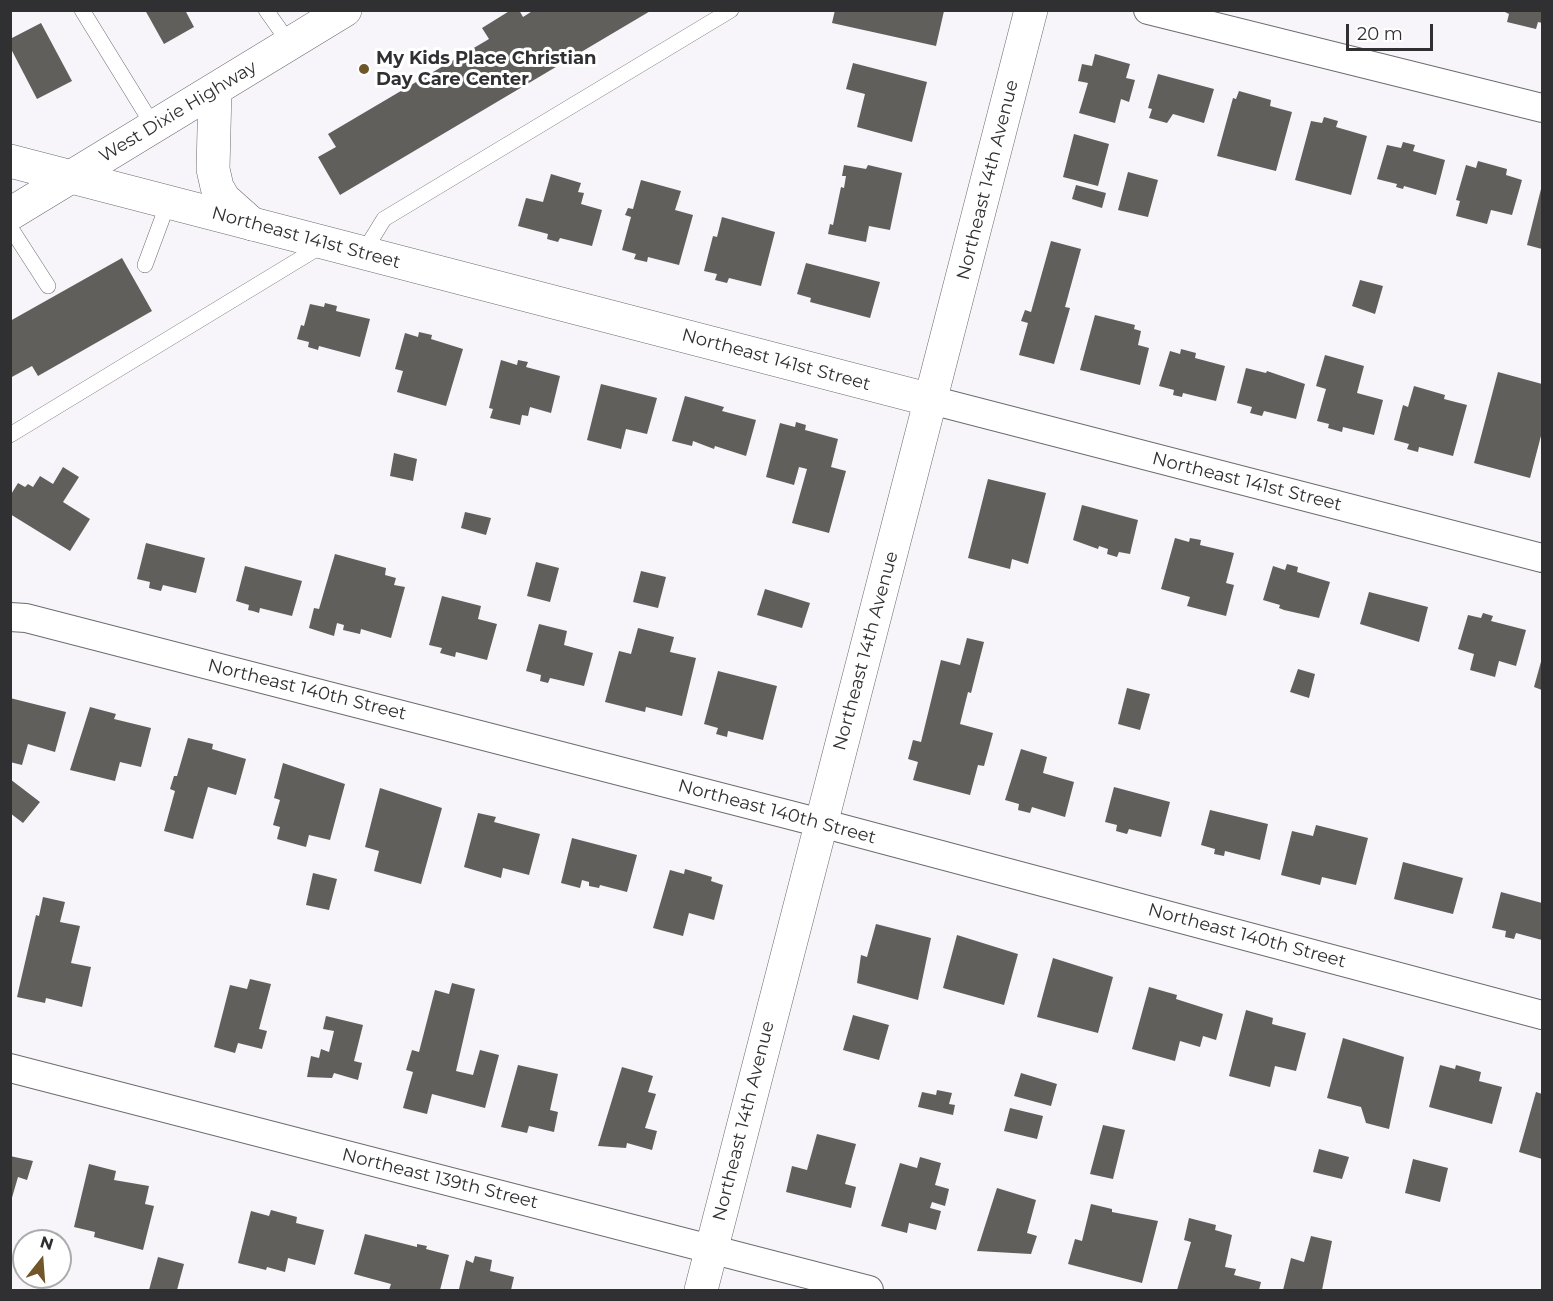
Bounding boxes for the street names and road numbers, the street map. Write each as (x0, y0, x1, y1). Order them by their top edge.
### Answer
street label: West Dixie Highway (95, 56, 261, 168)
street label: Northeast 14th Avenue (953, 78, 1023, 282)
street label: Northeast 141st Street (209, 202, 403, 274)
street label: Northeast 141st Street (679, 324, 873, 396)
street label: Northeast 141st Street (1150, 448, 1344, 516)
street label: Northeast 14th Avenue (829, 549, 903, 753)
street label: Northeast 140th Street (205, 655, 409, 725)
street label: Northeast 140th Street (676, 775, 878, 849)
street label: Northeast 140th Street (1146, 899, 1348, 973)
street label: Northeast 14th Avenue (709, 1019, 779, 1223)
street label: Northeast 139th Street (340, 1144, 540, 1214)

